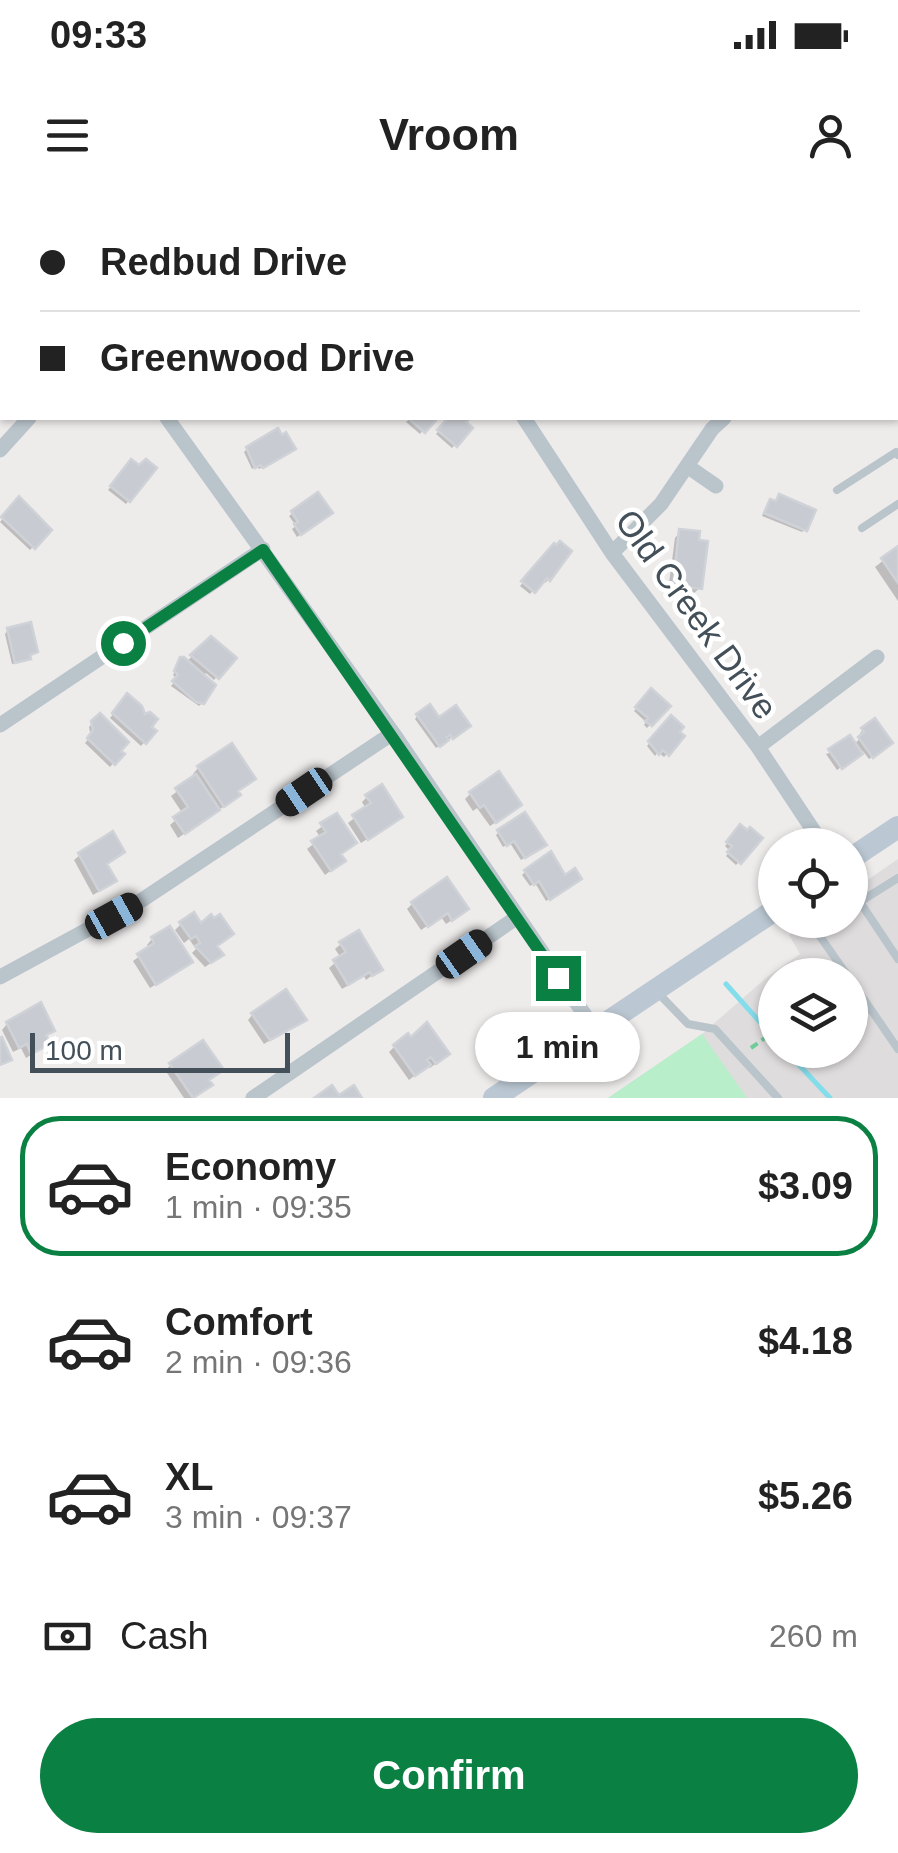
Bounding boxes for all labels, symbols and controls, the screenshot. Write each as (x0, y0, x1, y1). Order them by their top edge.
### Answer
text: 09:33 (50, 14, 147, 56)
icon: menu (40, 108, 95, 163)
icon: person (803, 108, 858, 163)
text: Vroom (379, 109, 519, 160)
text: Redbud Drive (100, 241, 347, 283)
text: Greenwood Drive (100, 337, 415, 379)
street label: Old Creek Drive (608, 502, 786, 726)
route start (101, 621, 146, 666)
car (271, 763, 337, 821)
map controls (758, 828, 868, 1068)
button: locate (758, 828, 868, 938)
car (80, 888, 148, 944)
car (431, 925, 497, 983)
route end (536, 956, 581, 1001)
button: layers (758, 958, 868, 1068)
callout: 1 min (476, 1013, 640, 1083)
scale bar (30, 1028, 290, 1073)
text: 1 min (516, 1029, 599, 1065)
text: 100 m (45, 1035, 123, 1066)
icon: car (45, 1141, 135, 1231)
text: Economy (165, 1146, 336, 1188)
text: $3.09 (758, 1165, 853, 1207)
text: 1 min · 09:35 (165, 1189, 352, 1225)
icon: car (45, 1296, 135, 1386)
text: Comfort (165, 1301, 313, 1343)
text: $4.18 (758, 1320, 853, 1362)
text: 2 min · 09:36 (165, 1344, 352, 1380)
icon: car (45, 1451, 135, 1541)
text: XL (165, 1456, 214, 1498)
text: $5.26 (758, 1475, 853, 1517)
text: 3 min · 09:37 (165, 1499, 352, 1535)
icon: cash (40, 1609, 95, 1664)
text: Cash (120, 1615, 209, 1657)
text: 260 m (769, 1618, 858, 1654)
button: Confirm (40, 1718, 858, 1833)

